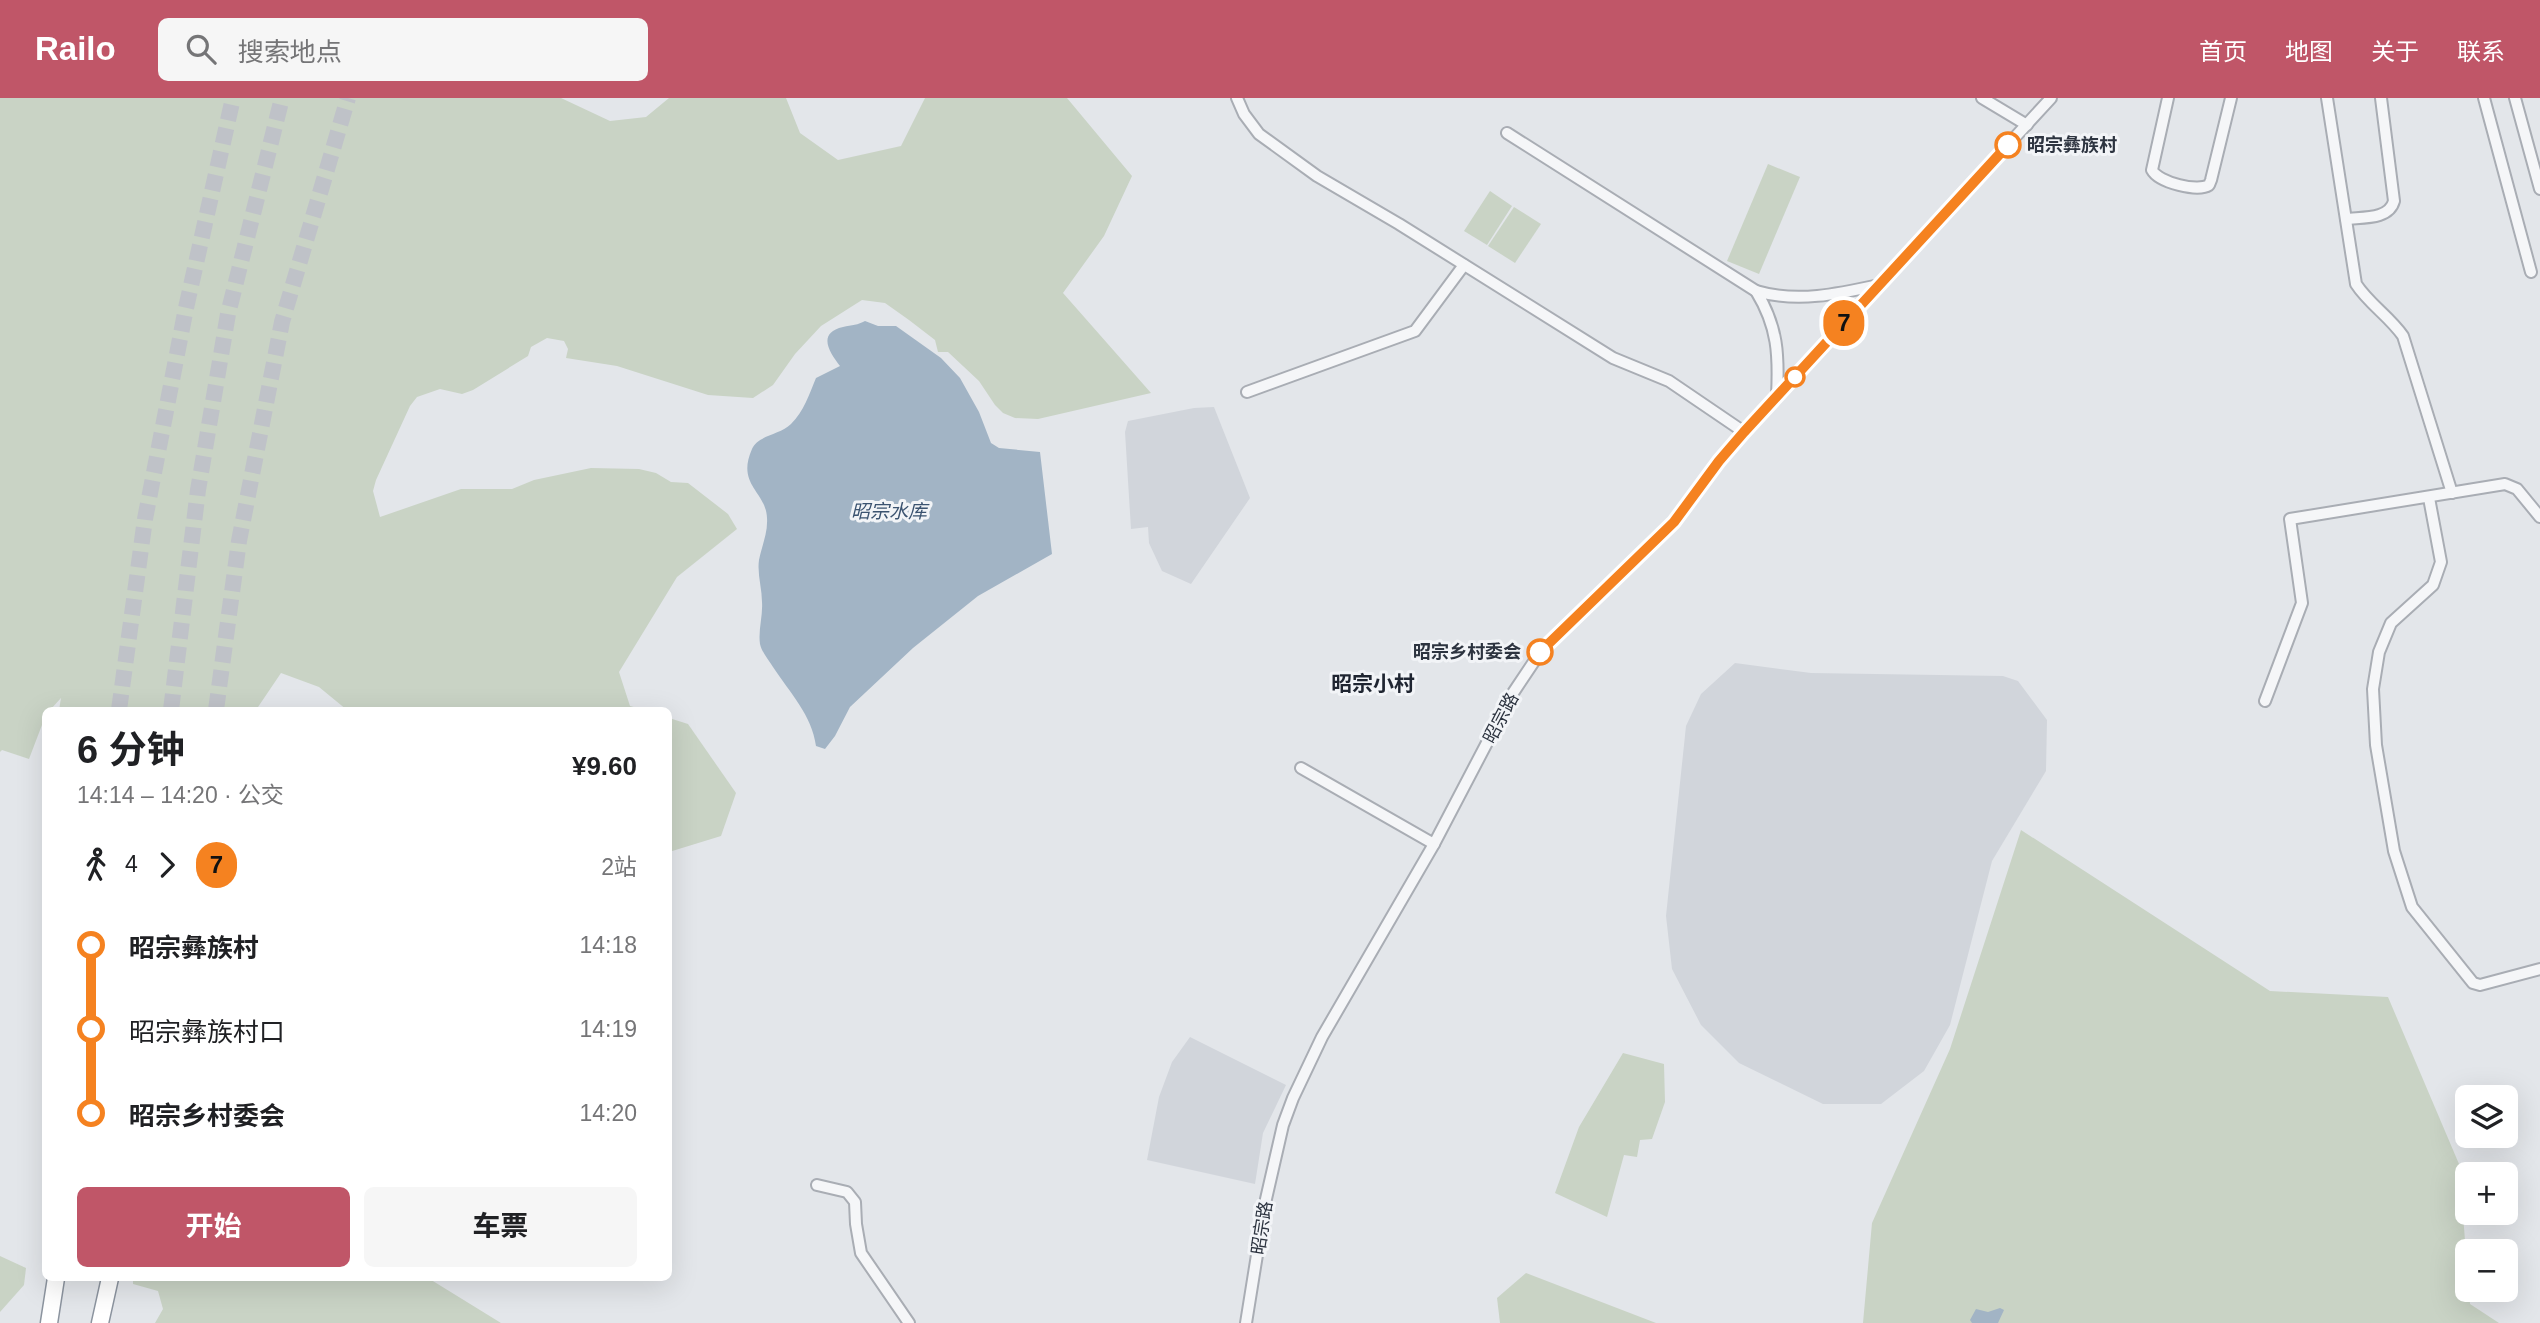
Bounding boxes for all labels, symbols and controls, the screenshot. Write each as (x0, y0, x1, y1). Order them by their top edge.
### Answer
search box (158, 18, 648, 81)
text: Railo (35, 30, 116, 67)
icon: search (182, 30, 220, 68)
text: 搜索地点 (238, 37, 342, 67)
text: 首页 (2199, 38, 2247, 65)
text: 地图 (2285, 38, 2333, 65)
text: 关于 (2371, 38, 2419, 65)
text: 联系 (2457, 38, 2505, 65)
marker: 昭宗彝族村 (1995, 132, 2021, 158)
place label: 昭宗彝族村 (2027, 135, 2117, 155)
line badge: 7 (1821, 300, 1867, 346)
text: 7 (1837, 309, 1851, 336)
unlabelled marker (1785, 367, 1805, 387)
water label: 昭宗水库 (851, 501, 930, 522)
marker: 昭宗乡村委会 (1527, 639, 1553, 665)
place label: 昭宗乡村委会 (1413, 642, 1521, 662)
district label: 昭宗小村 (1331, 672, 1415, 695)
street label: 昭宗路 (1479, 689, 1523, 747)
text: 6 分钟 (77, 729, 185, 771)
text: ¥9.60 (572, 751, 637, 781)
text: 14:14 – 14:20 · 公交 (77, 782, 284, 808)
icon: walk (77, 846, 115, 884)
icon: forward (148, 846, 186, 884)
text: 4 (125, 851, 138, 877)
text: 7 (210, 851, 223, 878)
text: 2站 (601, 854, 637, 880)
text: 14:18 (579, 932, 637, 958)
text: 昭宗彝族村 (129, 933, 259, 963)
text: 14:19 (579, 1016, 637, 1042)
text: 昭宗彝族村口 (129, 1017, 285, 1047)
map controls (2455, 1085, 2518, 1302)
button: layers (2455, 1085, 2518, 1148)
text: 14:20 (579, 1100, 637, 1126)
text: 昭宗乡村委会 (129, 1101, 285, 1131)
button: + (2455, 1162, 2518, 1225)
button: 开始 (77, 1187, 350, 1267)
button: 车票 (364, 1187, 637, 1267)
street label: 昭宗路 (1248, 1200, 1276, 1256)
button: − (2455, 1239, 2518, 1302)

